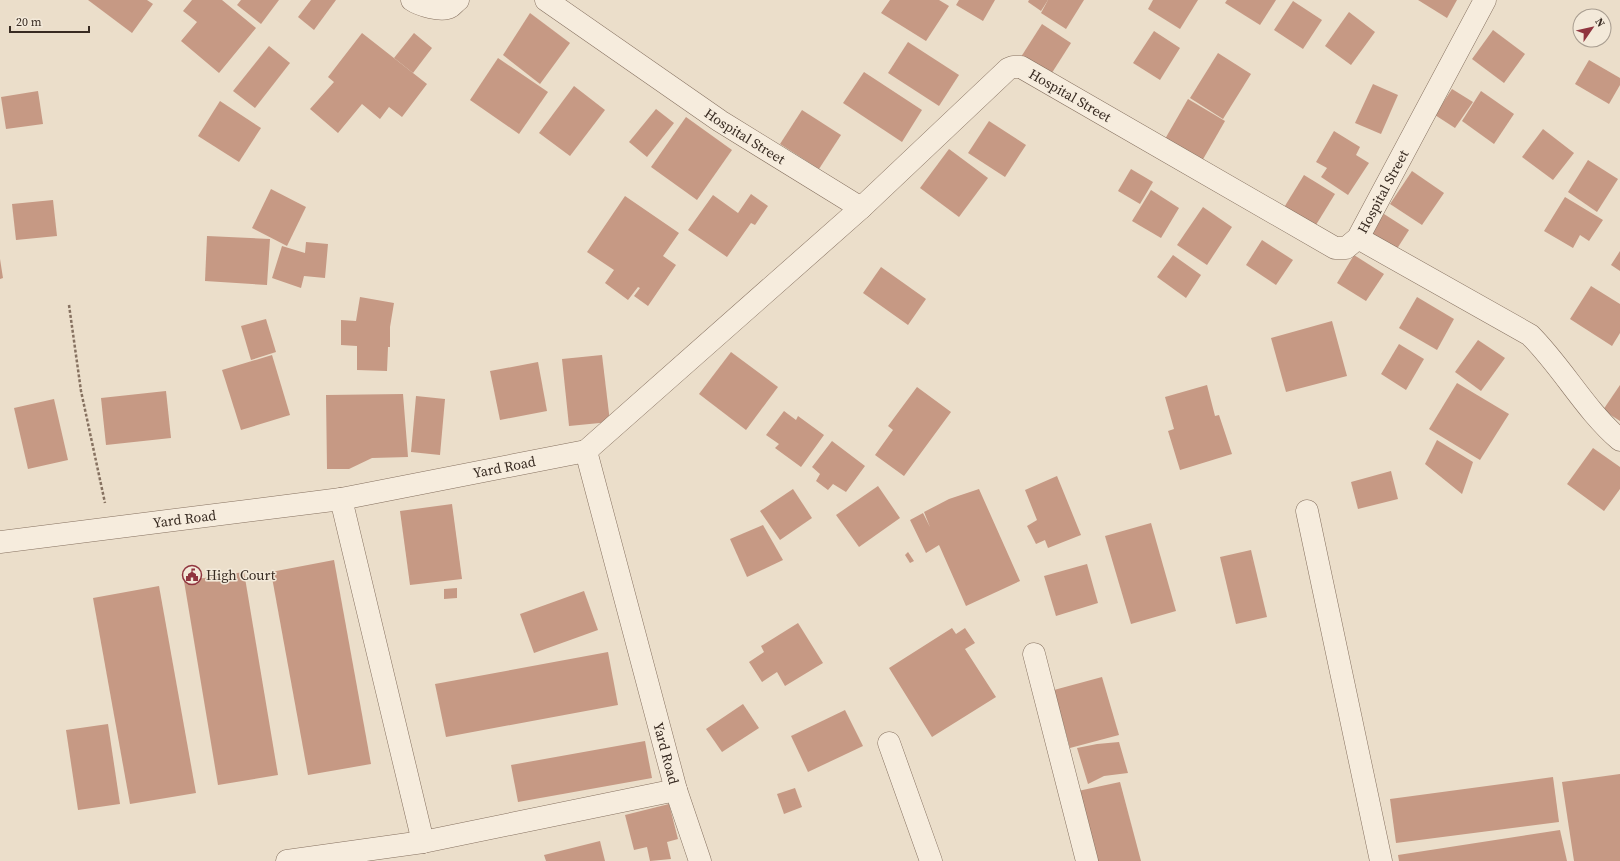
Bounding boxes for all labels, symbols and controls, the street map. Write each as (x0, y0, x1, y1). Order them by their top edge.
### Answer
scale bar (10, 8, 89, 34)
north arrow (1572, 8, 1612, 48)
text: 20 m (16, 14, 42, 30)
text: N (1591, 15, 1608, 30)
street label: Hospital Street (1025, 64, 1115, 127)
street label: Hospital Street (700, 103, 790, 169)
street label: Hospital Street (1352, 146, 1413, 237)
street label: Yard Road (471, 451, 537, 483)
street label: Yard Road (152, 505, 217, 533)
public building icon: High Court (181, 564, 203, 586)
place label: High Court (206, 565, 276, 585)
street label: Yard Road (648, 720, 684, 787)

